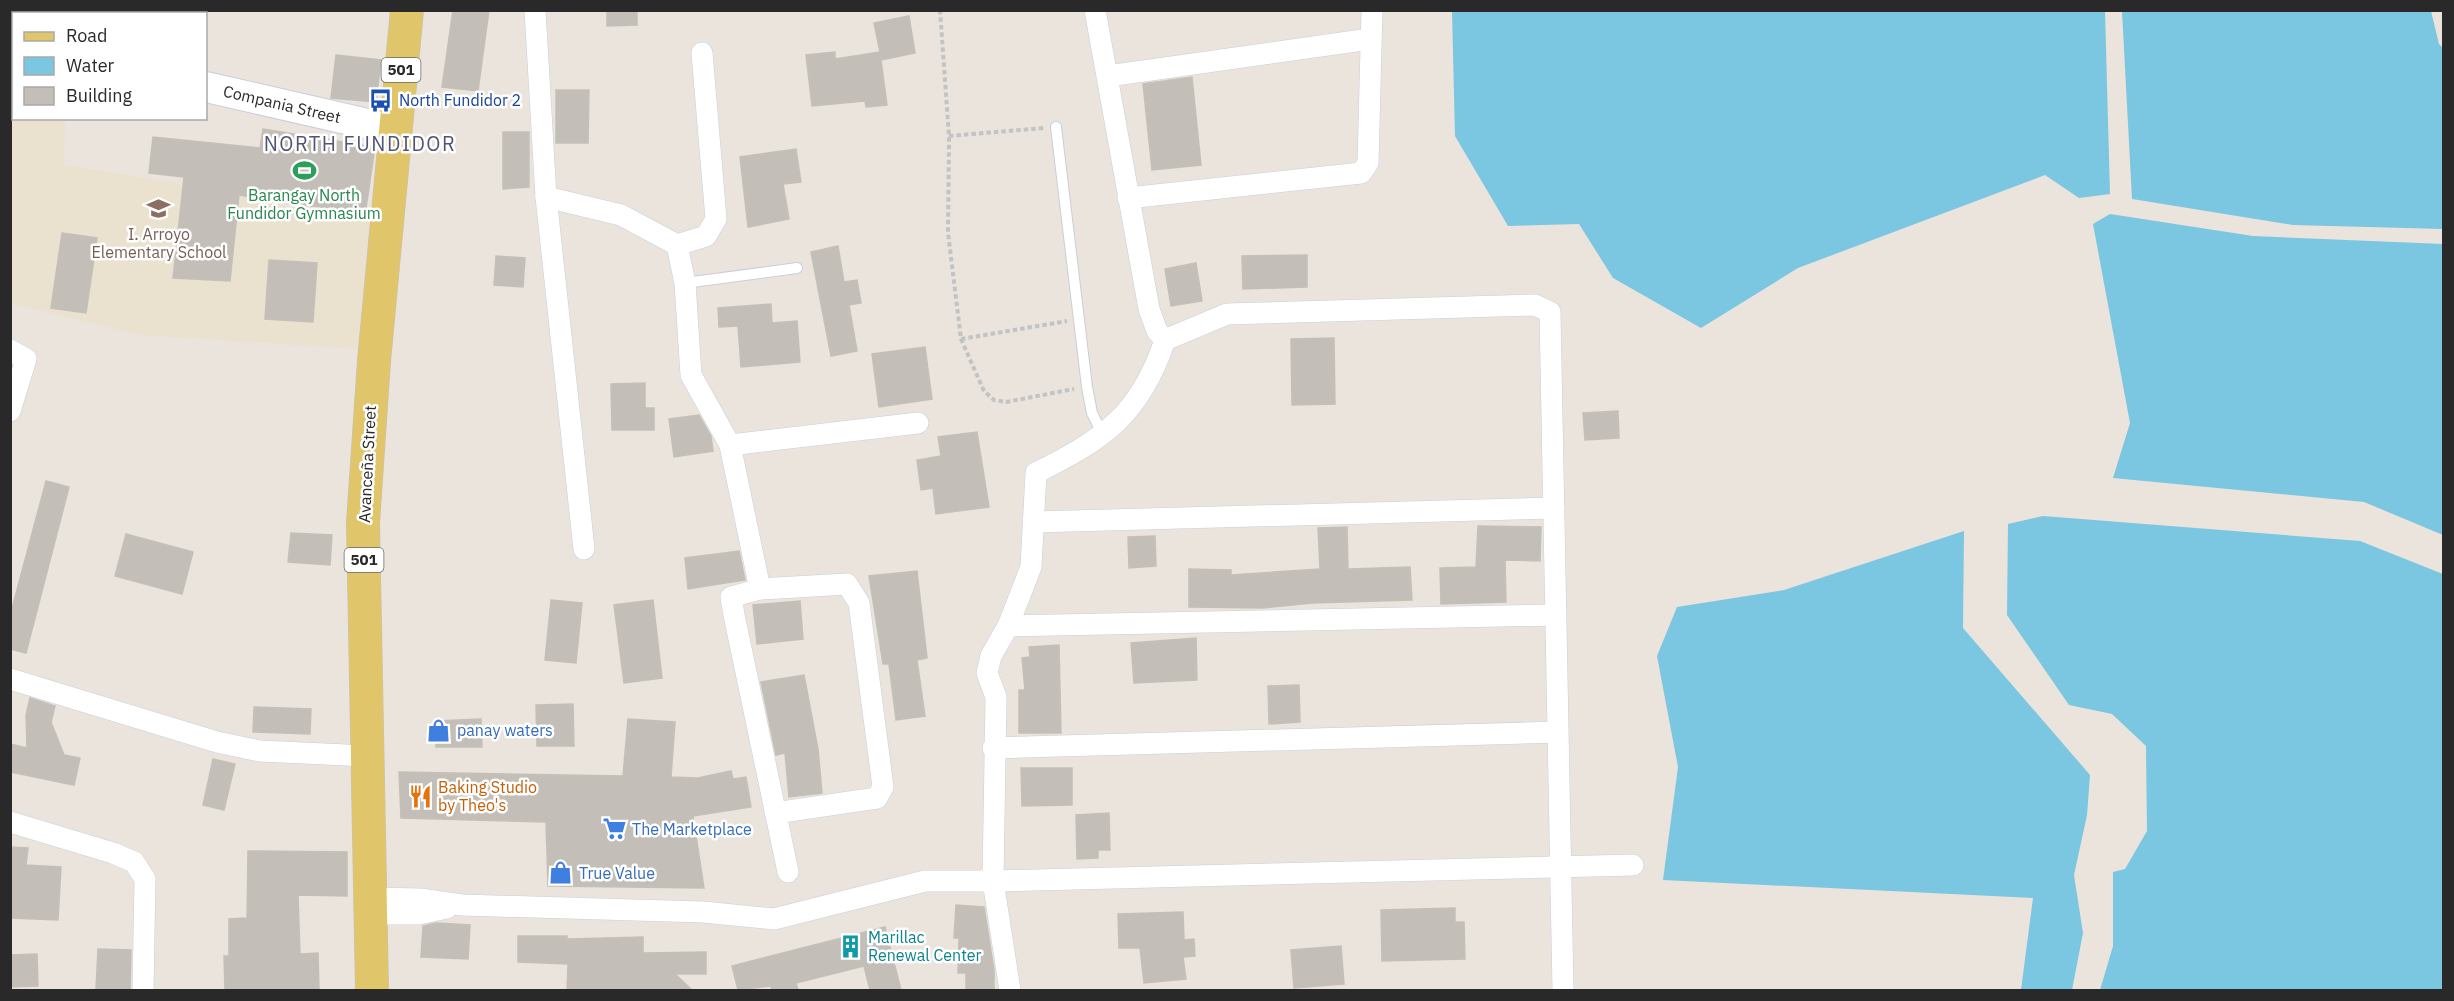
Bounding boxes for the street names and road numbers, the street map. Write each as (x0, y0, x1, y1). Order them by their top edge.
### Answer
road number: 501 (382, 58, 420, 82)
street label: Compania Street (221, 81, 343, 127)
street label: Avanceña Street (354, 405, 380, 523)
road number: 501 (344, 548, 384, 572)

